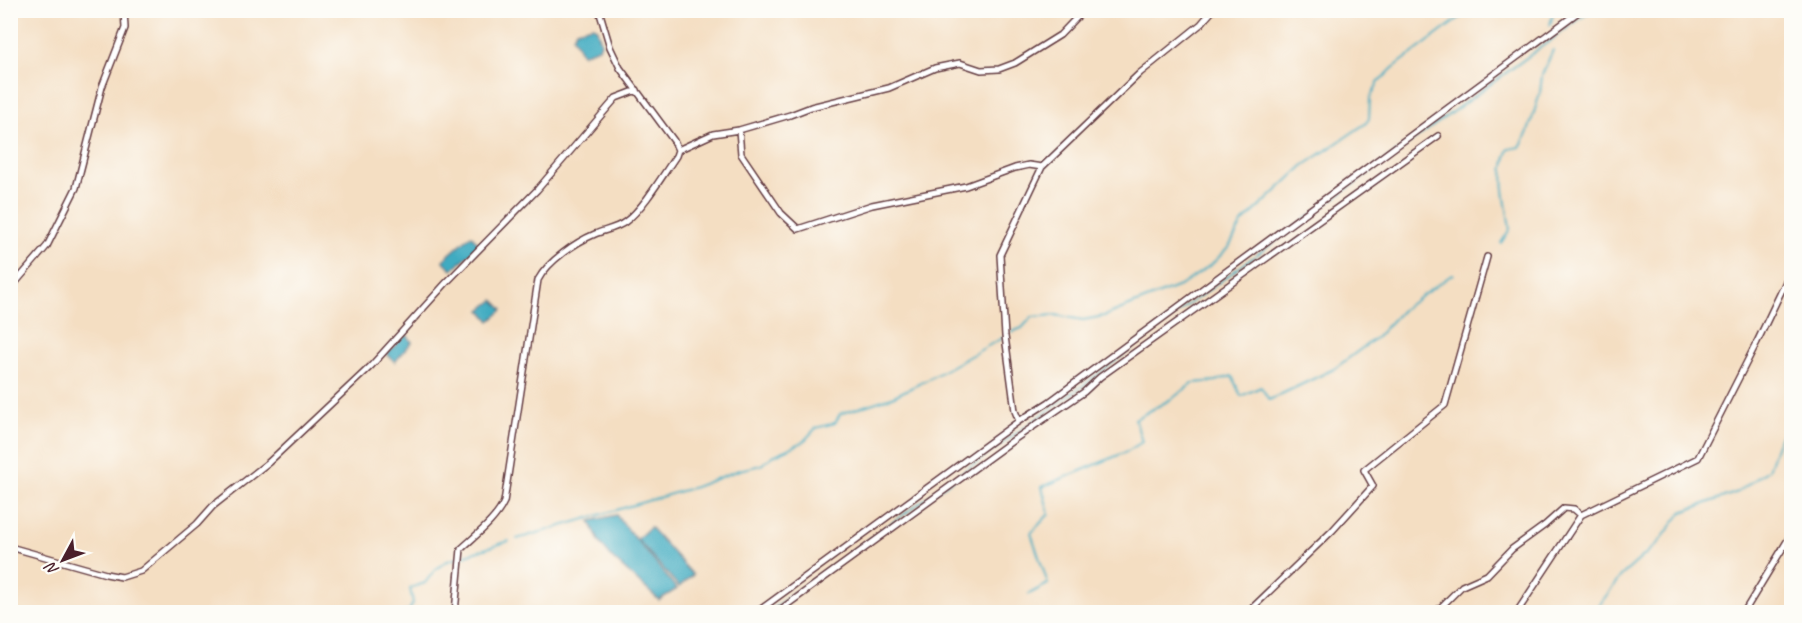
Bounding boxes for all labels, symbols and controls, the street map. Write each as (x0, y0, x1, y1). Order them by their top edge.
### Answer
north arrow (33, 530, 93, 590)
text: N (40, 557, 63, 579)

